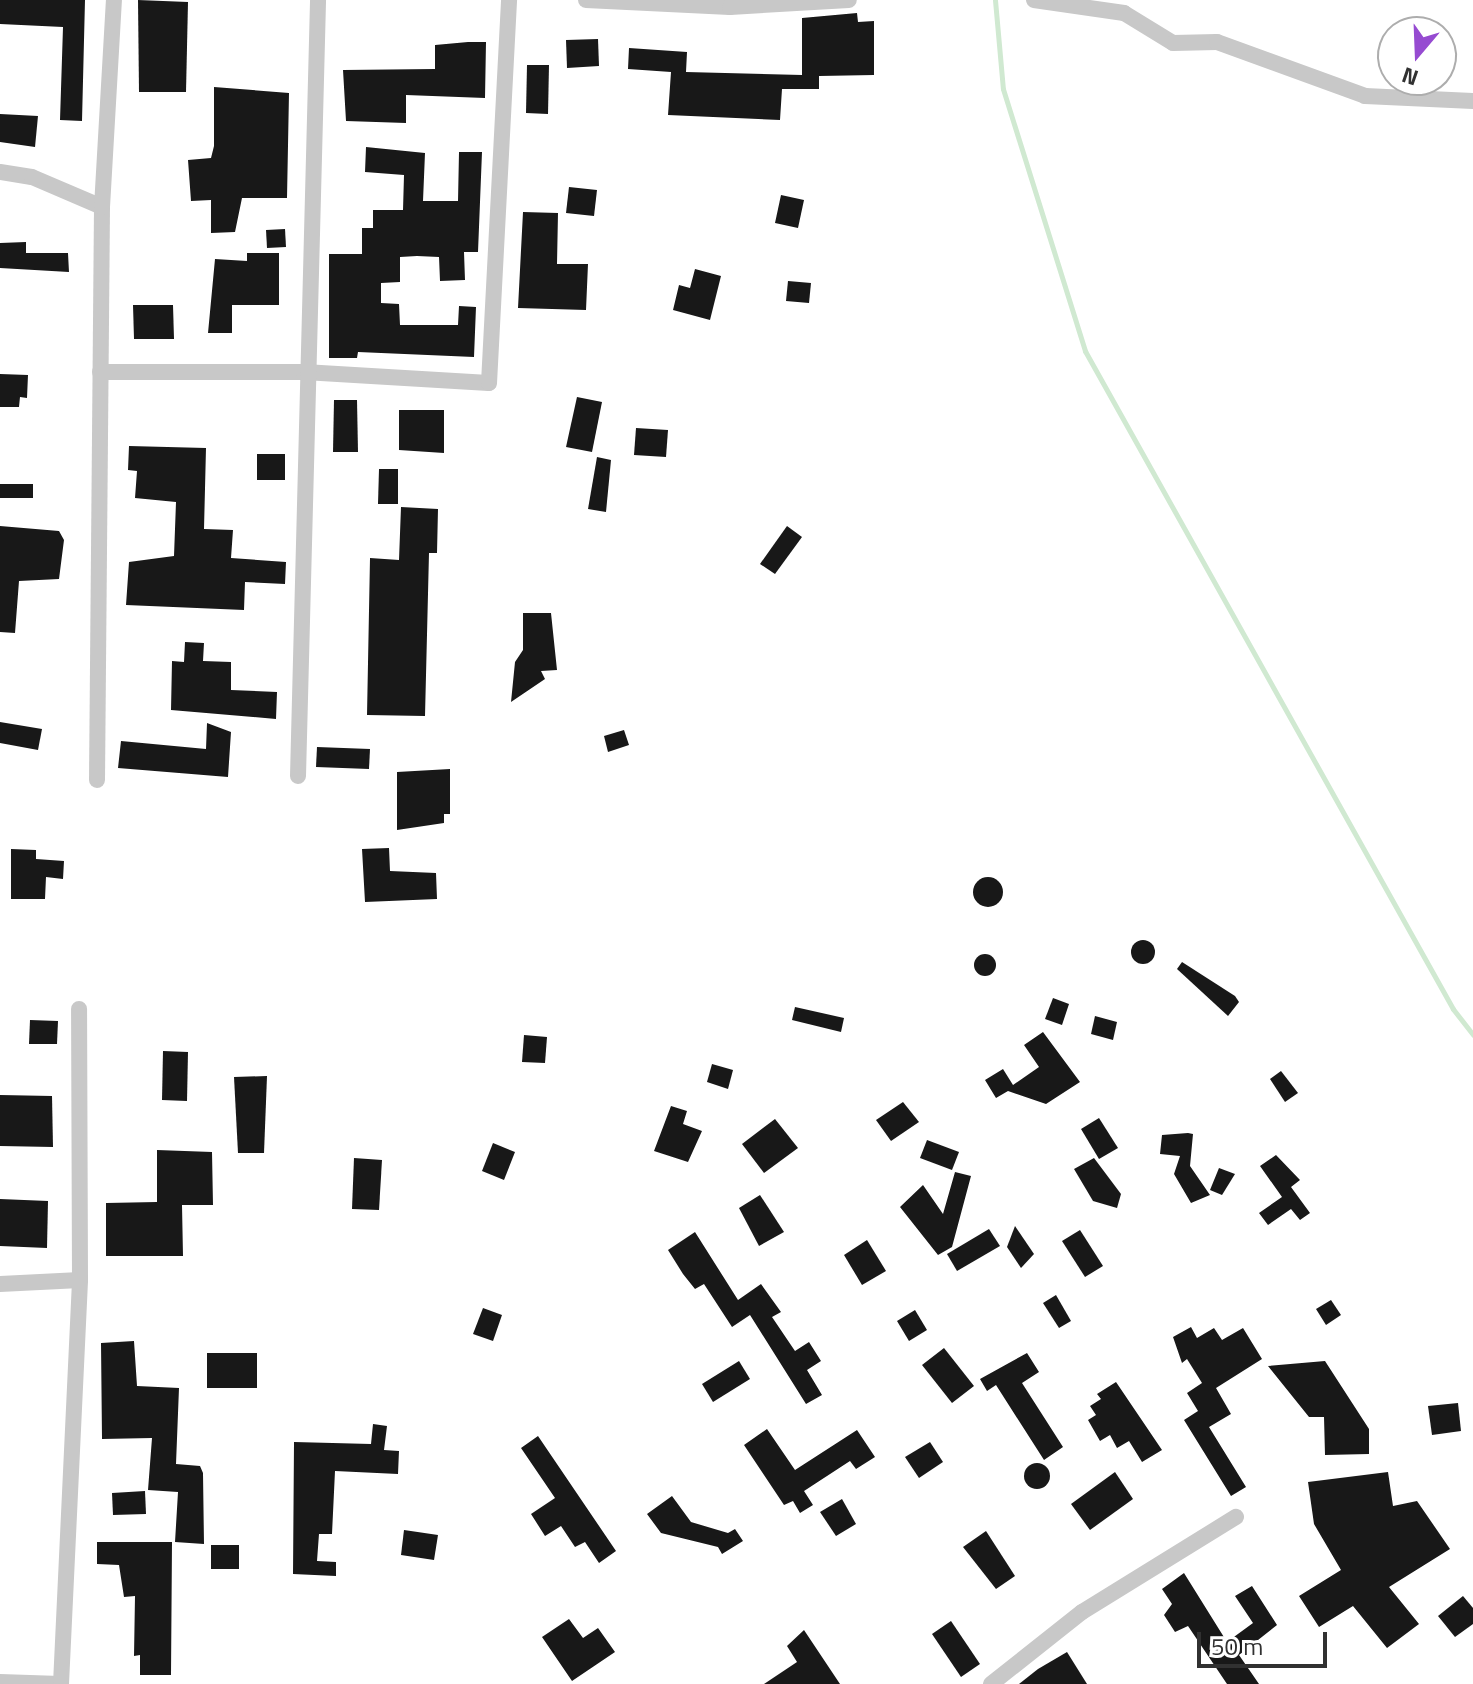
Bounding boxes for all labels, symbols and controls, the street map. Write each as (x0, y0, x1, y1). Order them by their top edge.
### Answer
north arrow (1377, 16, 1457, 96)
text: N (1397, 58, 1423, 95)
scale bar (1201, 1616, 1331, 1666)
text: 50 m (1211, 1628, 1263, 1664)

